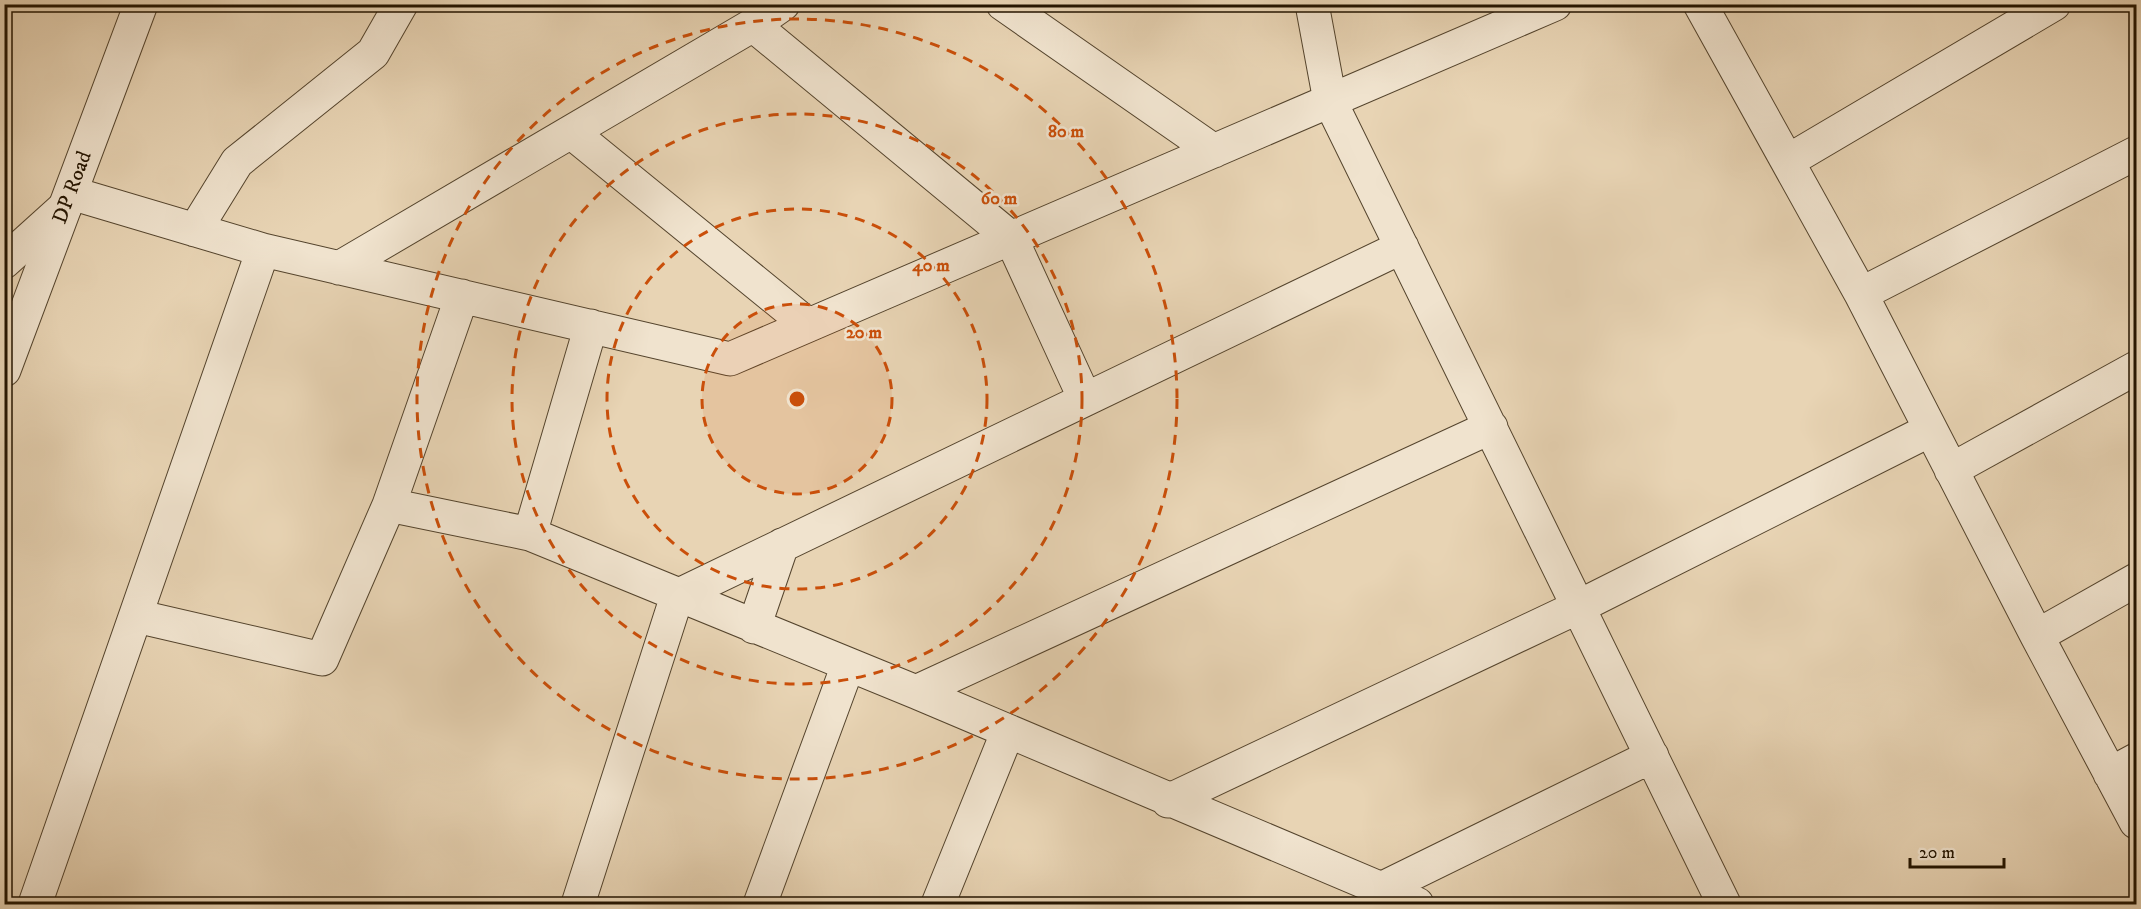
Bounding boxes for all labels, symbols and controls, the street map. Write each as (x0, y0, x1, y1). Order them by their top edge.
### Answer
text: 80 m (1048, 121, 1085, 143)
street label: DP Road (47, 147, 98, 227)
text: 60 m (981, 188, 1018, 210)
text: 40 m (911, 255, 950, 277)
text: 20 m (846, 322, 882, 344)
centre of rings (787, 389, 807, 409)
scale bar (1910, 831, 2004, 869)
text: 20 m (1919, 842, 1955, 864)

